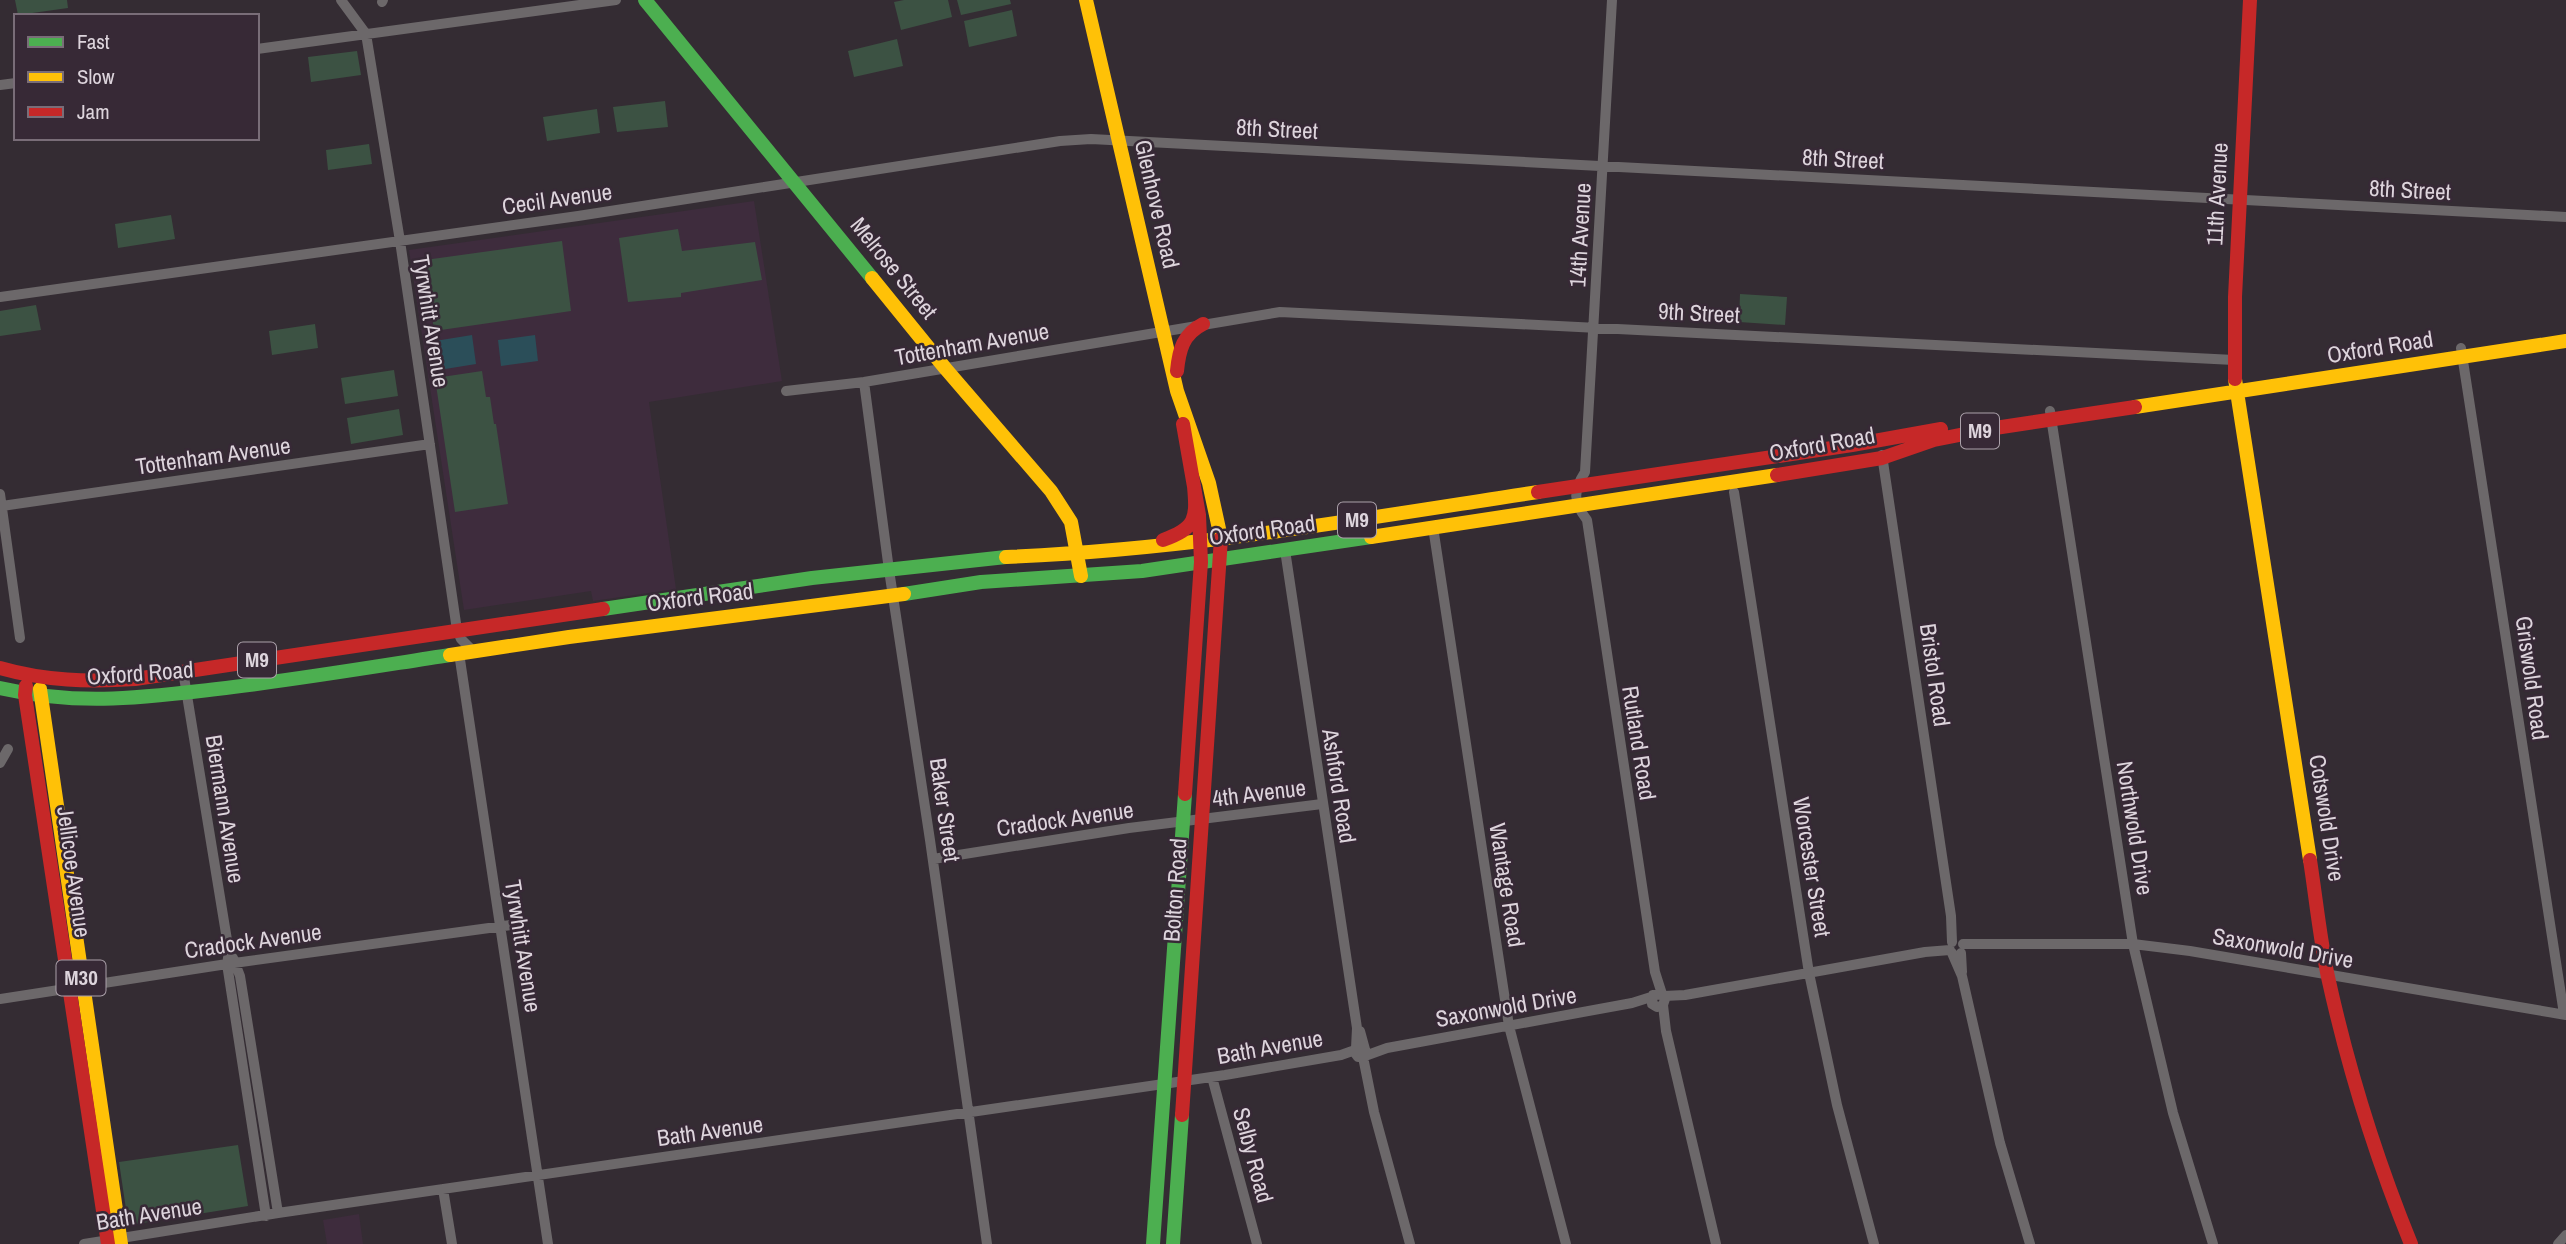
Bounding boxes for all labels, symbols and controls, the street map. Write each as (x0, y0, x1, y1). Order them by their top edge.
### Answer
legend (14, 14, 259, 140)
text: Fast (77, 27, 110, 56)
text: Slow (77, 62, 115, 91)
text: Jam (77, 97, 110, 126)
street label: 8th Street (1235, 111, 1319, 146)
street label: Glenhove Road (1128, 137, 1187, 271)
street label: 8th Street (1801, 141, 1885, 176)
street label: 11th Avenue (2198, 142, 2235, 246)
street label: 8th Street (2368, 172, 2452, 207)
street label: Cecil Avenue (500, 175, 614, 222)
street label: 14th Avenue (1561, 182, 1598, 288)
street label: Melrose Street (844, 210, 945, 325)
street label: Tyrwhitt Avenue (406, 252, 457, 389)
street label: 9th Street (1657, 295, 1741, 330)
street label: Tottenham Avenue (892, 315, 1051, 372)
street label: Oxford Road (2325, 323, 2435, 370)
road number: M9 (1961, 414, 1999, 448)
street label: Oxford Road (1767, 419, 1877, 468)
street label: Tottenham Avenue (134, 429, 292, 482)
road number: M9 (1338, 503, 1376, 538)
street label: Oxford Road (1207, 507, 1317, 552)
street label: Oxford Road (645, 575, 755, 618)
street label: Griswold Road (2508, 614, 2557, 742)
street label: Bristol Road (1913, 621, 1958, 728)
road number: M9 (238, 642, 276, 678)
street label: Oxford Road (86, 653, 194, 692)
street label: Rutland Road (1615, 684, 1664, 802)
street label: Ashford Road (1315, 726, 1364, 845)
street label: Biermann Avenue (198, 733, 253, 885)
street label: Cotswold Drive (2302, 752, 2353, 883)
street label: Baker Street (923, 756, 968, 864)
street label: Northwold Drive (2110, 759, 2161, 897)
street label: 4th Avenue (1210, 771, 1308, 814)
street label: Cradock Avenue (994, 794, 1135, 843)
street label: Worcester Street (1786, 795, 1839, 939)
street label: Jellicoe Avenue (50, 805, 99, 939)
street label: Wantage Road (1482, 821, 1533, 949)
street label: Bolton Road (1155, 837, 1194, 943)
street label: Tyrwhitt Avenue (498, 877, 549, 1014)
street label: Cradock Avenue (182, 916, 323, 965)
street label: Saxonwold Drive (2210, 920, 2356, 975)
road number: M30 (56, 960, 106, 996)
street label: Saxonwold Drive (1433, 979, 1579, 1034)
street label: Bath Avenue (1215, 1022, 1325, 1071)
street label: Selby Road (1226, 1104, 1281, 1206)
street label: Bath Avenue (655, 1108, 765, 1153)
street label: Bath Avenue (94, 1190, 204, 1237)

